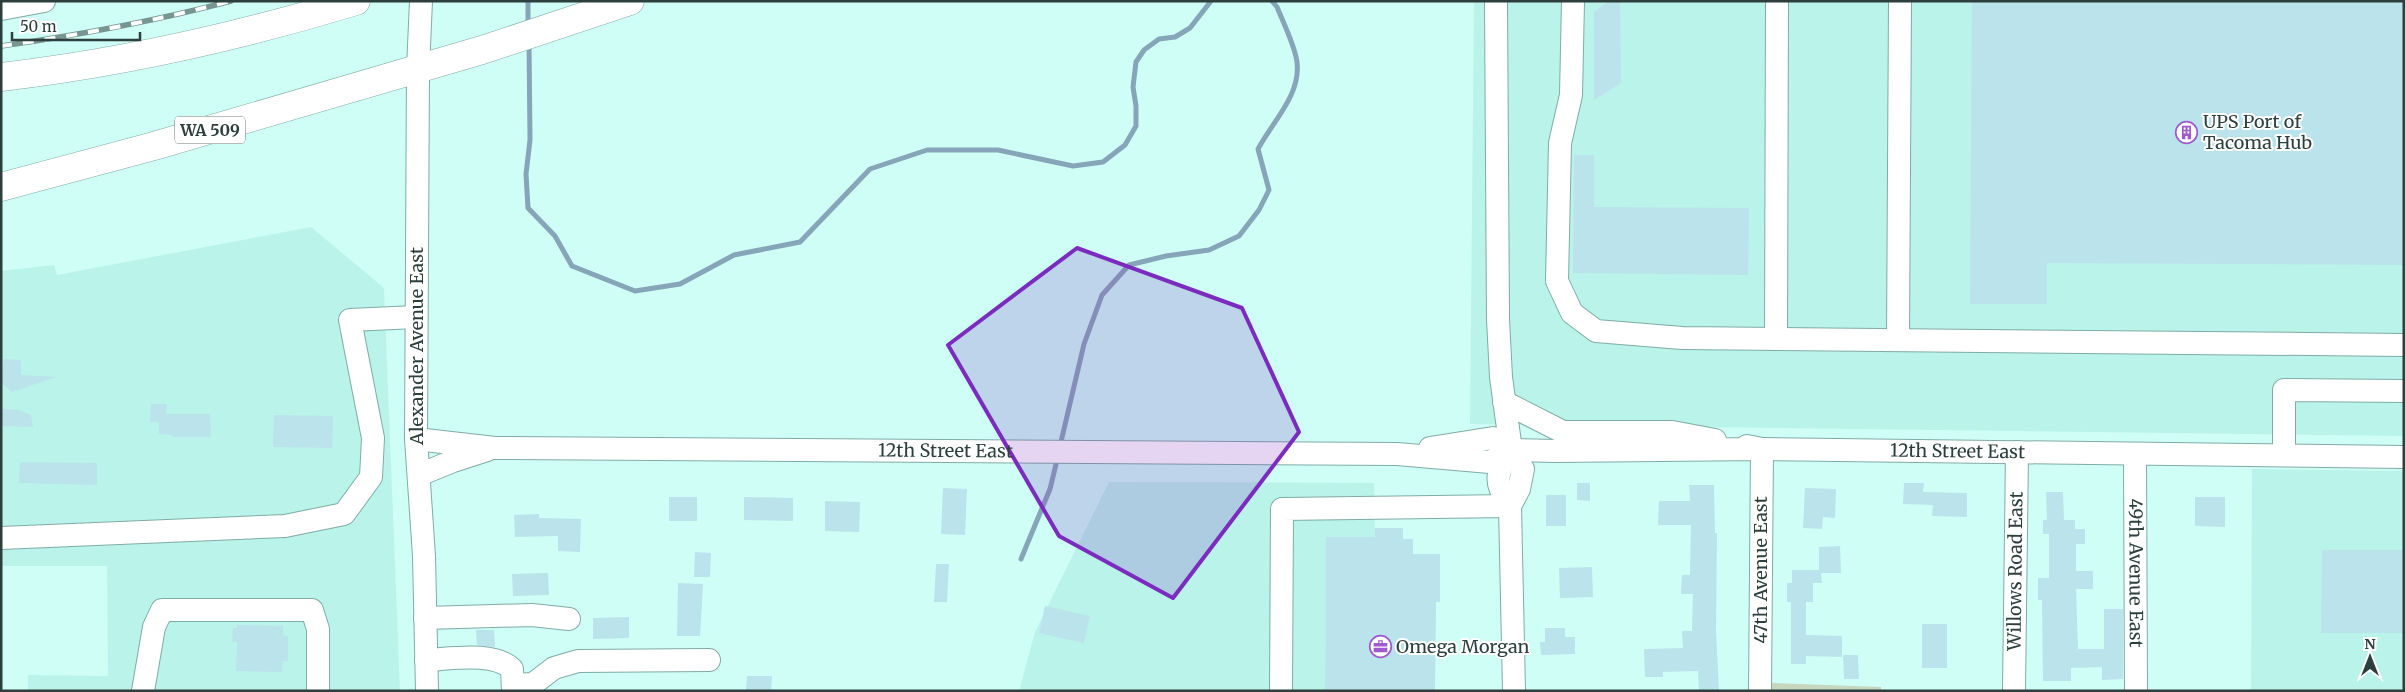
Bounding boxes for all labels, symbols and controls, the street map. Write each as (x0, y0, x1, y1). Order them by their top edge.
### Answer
scale bar (12, 10, 140, 42)
text: 50 m (20, 17, 57, 36)
place label: UPS Port of Tacoma Hub (2203, 110, 2312, 154)
road number: WA 509 (175, 116, 245, 144)
building icon: UPS Port of Tacoma Hub (2175, 120, 2199, 144)
street label: Alexander Avenue East (405, 247, 428, 446)
street label: 12th Street East (878, 439, 1013, 462)
street label: 12th Street East (1890, 439, 2025, 463)
street label: Willows Road East (2002, 491, 2028, 652)
street label: 47th Avenue East (1749, 496, 1772, 644)
street label: 49th Avenue East (2124, 498, 2148, 648)
north arrow (2345, 632, 2395, 682)
office icon: Omega Morgan (1368, 635, 1392, 659)
place label: Omega Morgan (1396, 635, 1530, 658)
text: N (2364, 635, 2376, 653)

